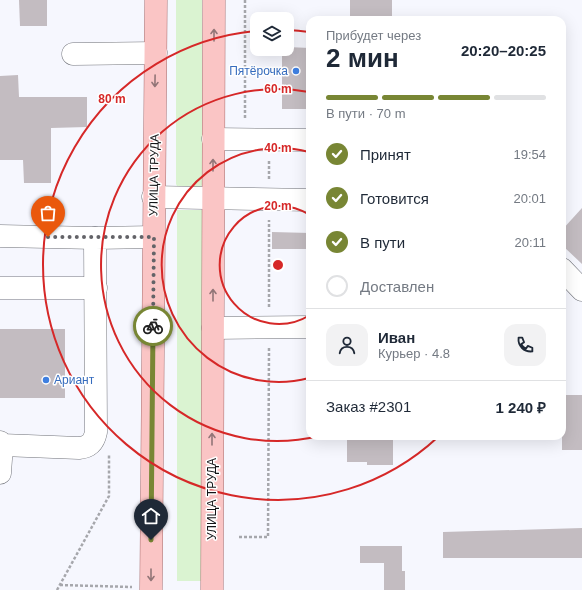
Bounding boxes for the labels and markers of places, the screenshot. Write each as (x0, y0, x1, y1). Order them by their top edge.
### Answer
place label: Пятёрочка (229, 64, 288, 78)
marker: Пятёрочка (291, 66, 301, 76)
pin (31, 196, 65, 237)
centre of rings (271, 258, 285, 272)
place label: Ариант (54, 373, 95, 387)
marker: Ариант (41, 375, 51, 385)
pin (134, 499, 168, 540)

